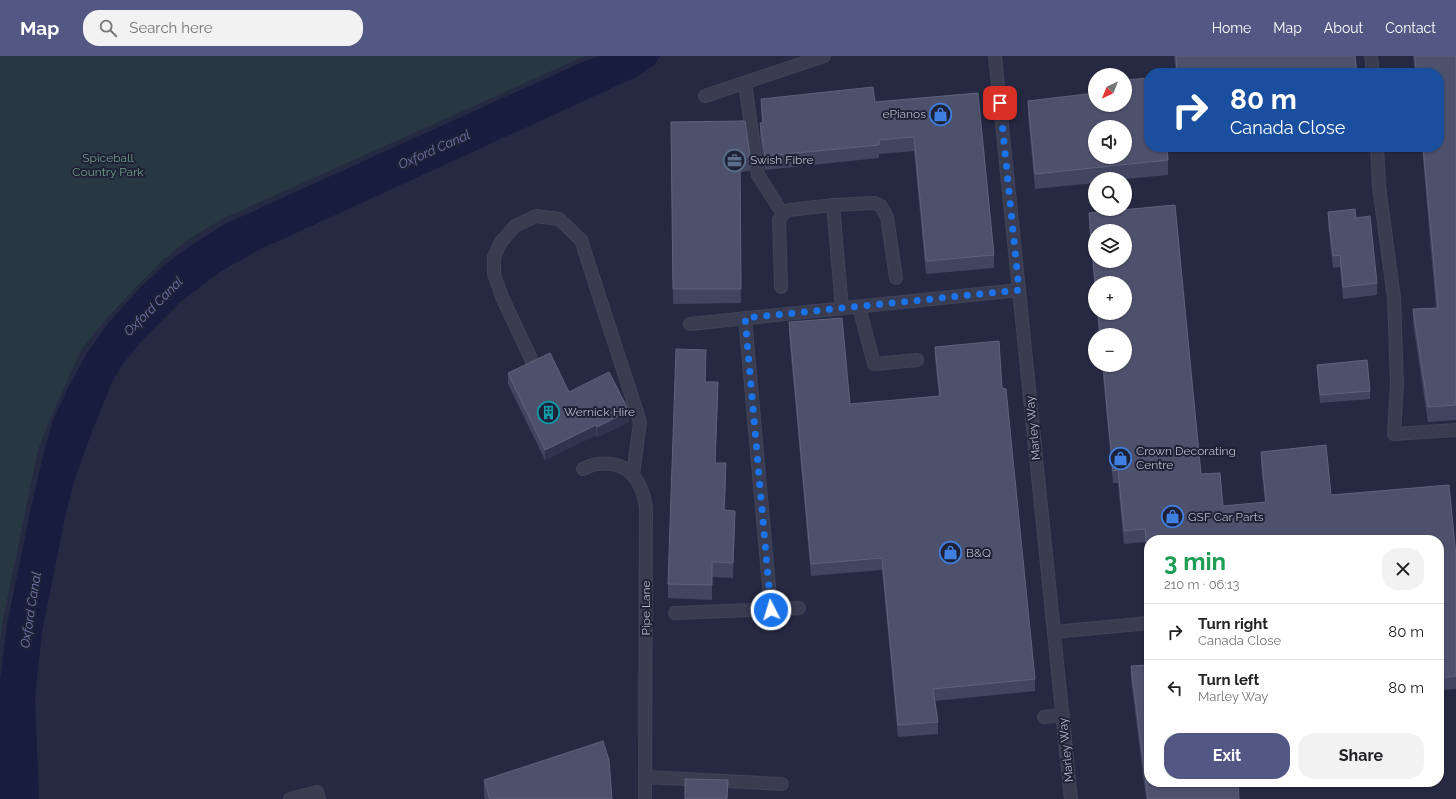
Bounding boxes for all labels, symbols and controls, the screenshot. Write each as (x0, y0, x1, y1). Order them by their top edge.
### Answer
search box (83, 10, 363, 46)
text: Map (20, 17, 59, 39)
icon: search (97, 17, 119, 39)
text: Search here (129, 19, 213, 37)
text: Home (1212, 20, 1251, 36)
text: Map (1273, 20, 1302, 36)
text: About (1324, 20, 1363, 36)
text: Contact (1385, 20, 1436, 36)
north arrow (1088, 68, 1132, 112)
map controls (1088, 68, 1132, 372)
text: 80 m (1230, 83, 1297, 116)
icon: right (1164, 84, 1216, 136)
pin (983, 86, 1017, 120)
icon: arrive (989, 92, 1011, 114)
shop icon: ePianos (928, 101, 954, 127)
place label: ePianos (882, 107, 926, 121)
text: Canada Close (1230, 117, 1345, 138)
button: sound (1088, 120, 1132, 164)
water label: Oxford Canal (396, 127, 473, 172)
office icon: Swish Fibre (722, 147, 748, 173)
park label: Spiceball Country Park (72, 151, 144, 179)
place label: Swish Fibre (750, 153, 813, 167)
button: search (1088, 172, 1132, 216)
button: layers (1088, 224, 1132, 268)
water label: Oxford Canal (121, 273, 186, 339)
button: + (1088, 276, 1132, 320)
button: − (1088, 328, 1132, 372)
street label: Marley Way (1023, 394, 1043, 461)
building icon: Wernick Hire (535, 399, 561, 425)
place label: Wernick Hire (564, 405, 635, 419)
place label: Crown Decorating Centre (1136, 444, 1236, 472)
shop icon: Crown Decorating Centre (1107, 445, 1133, 471)
shop icon: GSF Car Parts (1159, 504, 1185, 530)
place label: GSF Car Parts (1188, 510, 1264, 524)
shop icon: B&Q (938, 540, 964, 566)
place label: B&Q (966, 546, 991, 560)
text: 3 min (1164, 547, 1226, 576)
button: close (1382, 548, 1424, 590)
water label: Oxford Canal (17, 570, 44, 649)
text: 210 m · 06:13 (1164, 577, 1239, 592)
street label: Pipe Lane (639, 580, 653, 636)
position arrow (750, 589, 792, 631)
text: Turn right (1198, 615, 1268, 633)
icon: right (1164, 621, 1186, 643)
text: 80 m (1388, 623, 1424, 641)
text: Canada Close (1198, 633, 1281, 648)
text: Turn left (1198, 671, 1259, 689)
icon: left (1164, 677, 1186, 699)
text: 80 m (1388, 679, 1424, 697)
text: Marley Way (1198, 689, 1268, 704)
street label: Marley Way (1056, 716, 1076, 783)
button: Exit (1164, 733, 1290, 779)
button: Share (1298, 733, 1424, 779)

